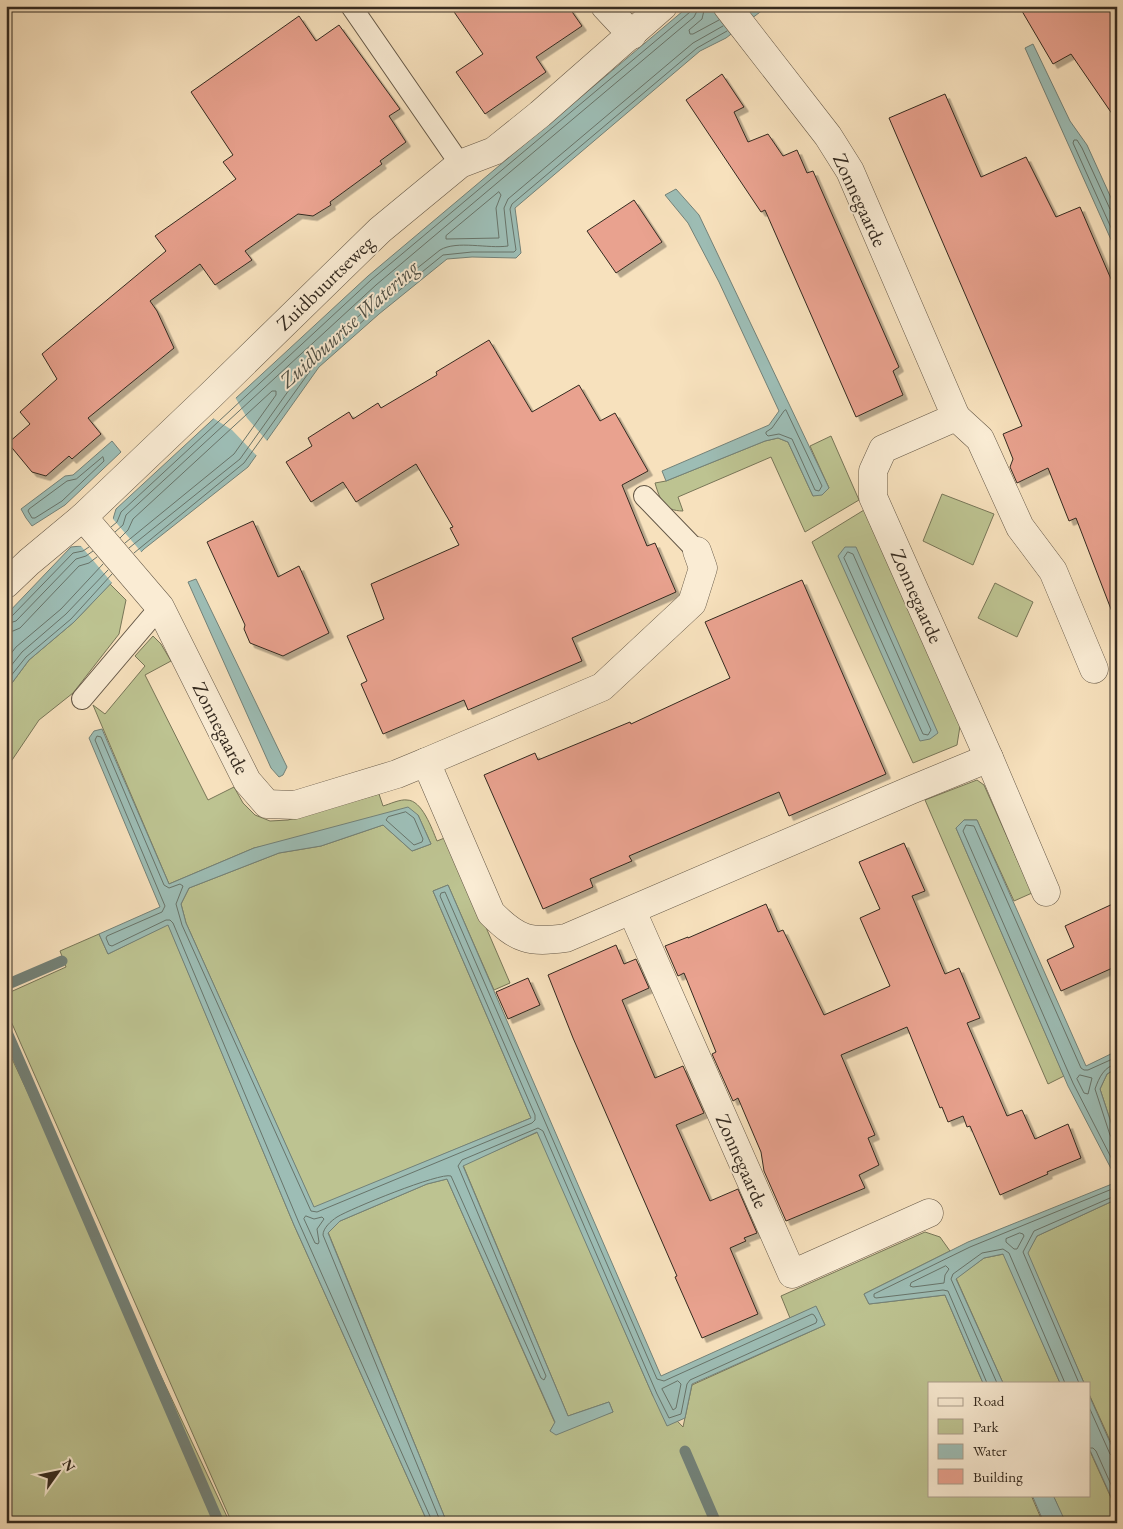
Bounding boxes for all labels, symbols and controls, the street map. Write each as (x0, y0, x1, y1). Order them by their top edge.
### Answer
street label: Zonnegaarde (827, 149, 893, 251)
street label: Zuidbuurtseweg (271, 230, 380, 336)
water label: Zuidbuurtse Watering (272, 253, 425, 394)
street label: Zonnegaarde (885, 545, 949, 647)
street label: Zonnegaarde (187, 677, 255, 779)
street label: Zonnegaarde (710, 1110, 774, 1212)
legend (928, 1382, 1090, 1496)
text: Road (973, 1391, 1005, 1410)
text: Park (973, 1417, 1000, 1436)
text: Water (973, 1441, 1007, 1460)
north arrow (32, 1446, 82, 1496)
text: N (58, 1455, 80, 1475)
text: Building (973, 1467, 1023, 1486)

